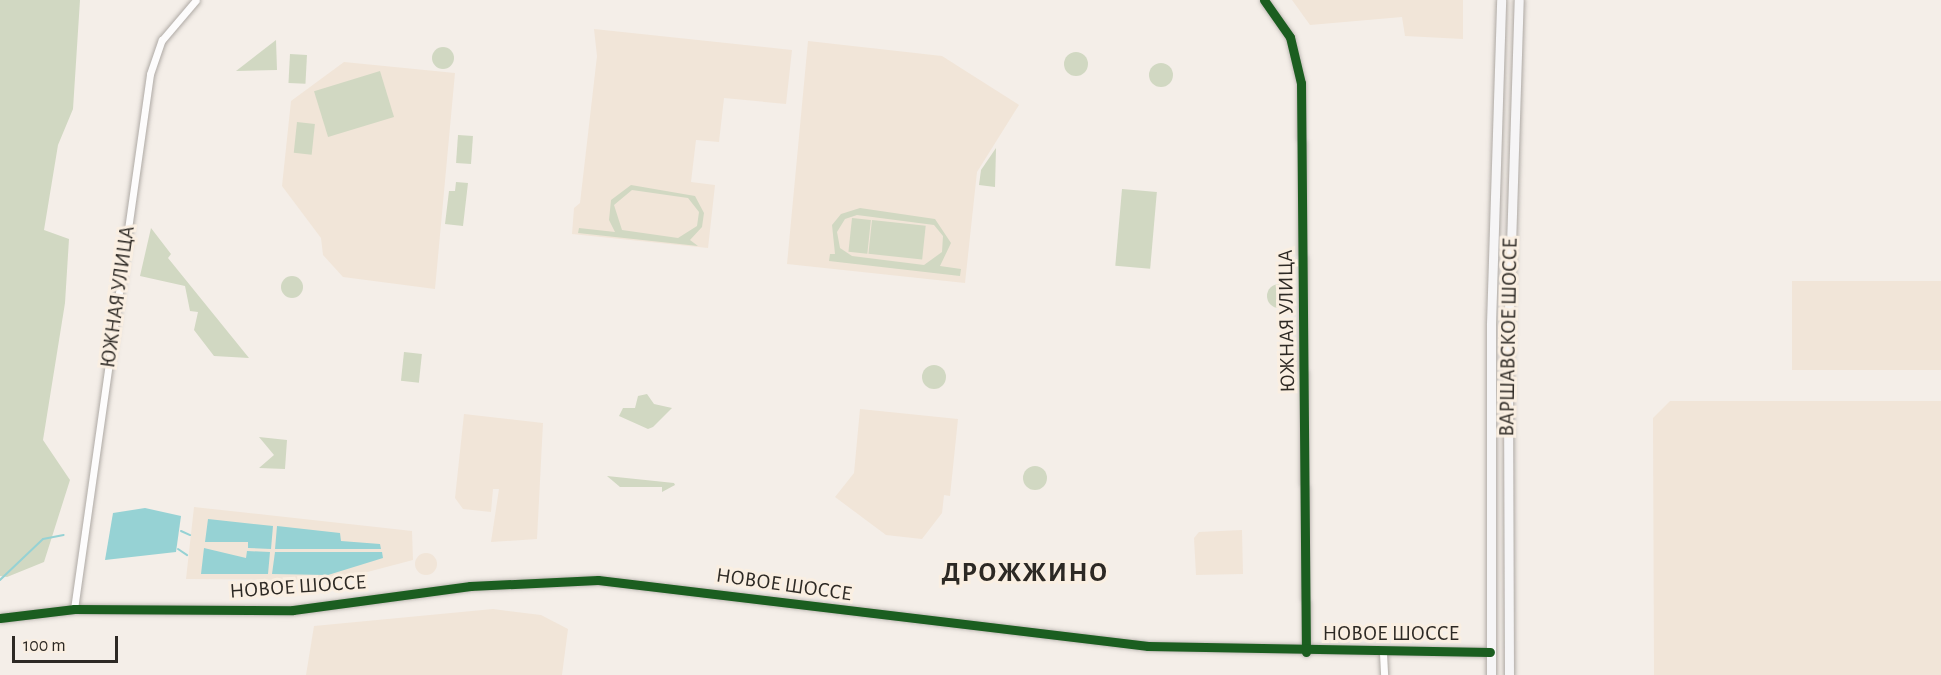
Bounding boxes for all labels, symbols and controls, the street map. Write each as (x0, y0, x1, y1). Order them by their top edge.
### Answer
street label: ЮЖНАЯ УЛИЦА (96, 224, 140, 370)
street label: ВАРШАВСКОЕ ШОССЕ (1495, 237, 1523, 437)
street label: ЮЖНАЯ УЛИЦА (1273, 249, 1301, 393)
district label: ДРОЖЖИНО (941, 557, 1109, 589)
street label: НОВОЕ ШОССЕ (714, 563, 854, 607)
street label: НОВОЕ ШОССЕ (229, 570, 367, 604)
street label: НОВОЕ ШОССЕ (1322, 621, 1460, 647)
scale bar (15, 624, 122, 662)
text: 100 m (23, 637, 66, 655)

